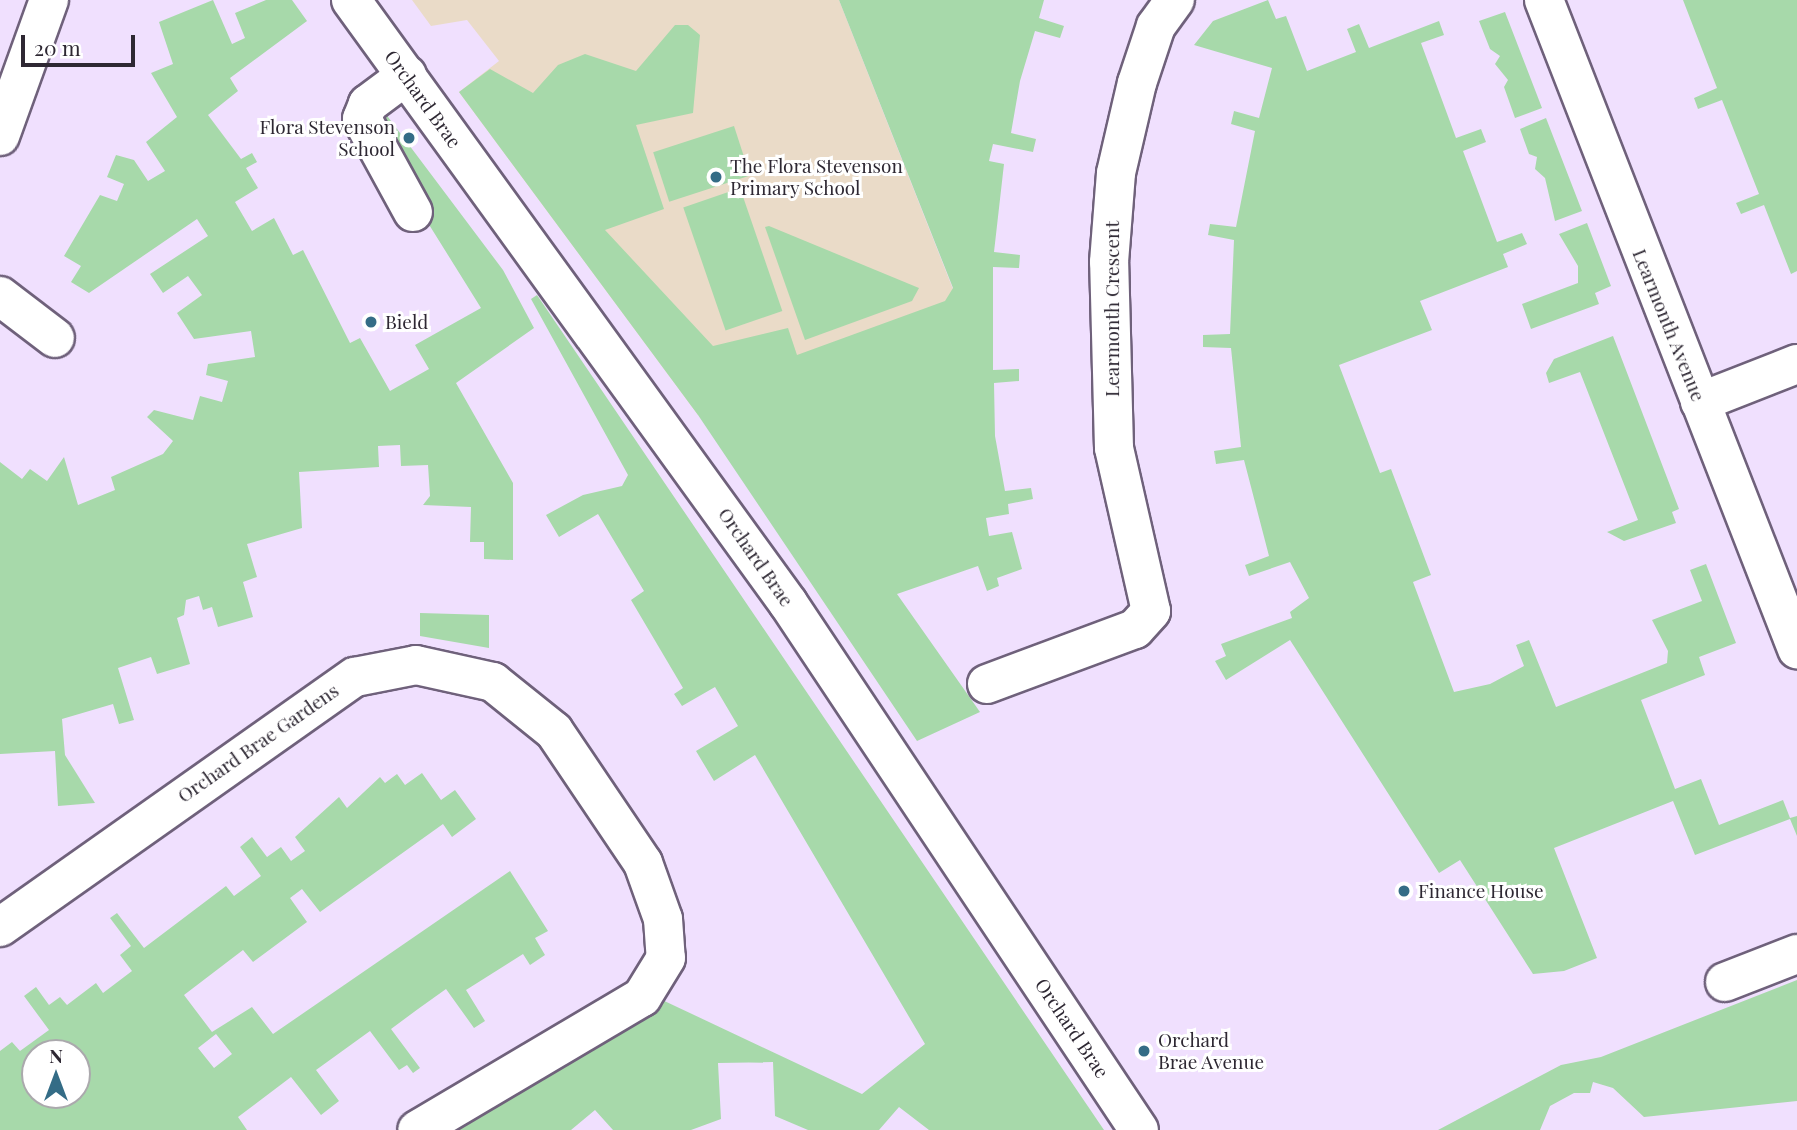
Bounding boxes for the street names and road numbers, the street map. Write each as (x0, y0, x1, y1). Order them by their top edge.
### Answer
street label: Orchard Brae (380, 46, 466, 152)
street label: Learmonth Crescent (1101, 221, 1123, 397)
street label: Learmonth Avenue (1628, 245, 1710, 405)
street label: Orchard Brae (714, 503, 798, 611)
street label: Orchard Brae Gardens (173, 679, 343, 807)
street label: Orchard Brae (1030, 974, 1114, 1082)

